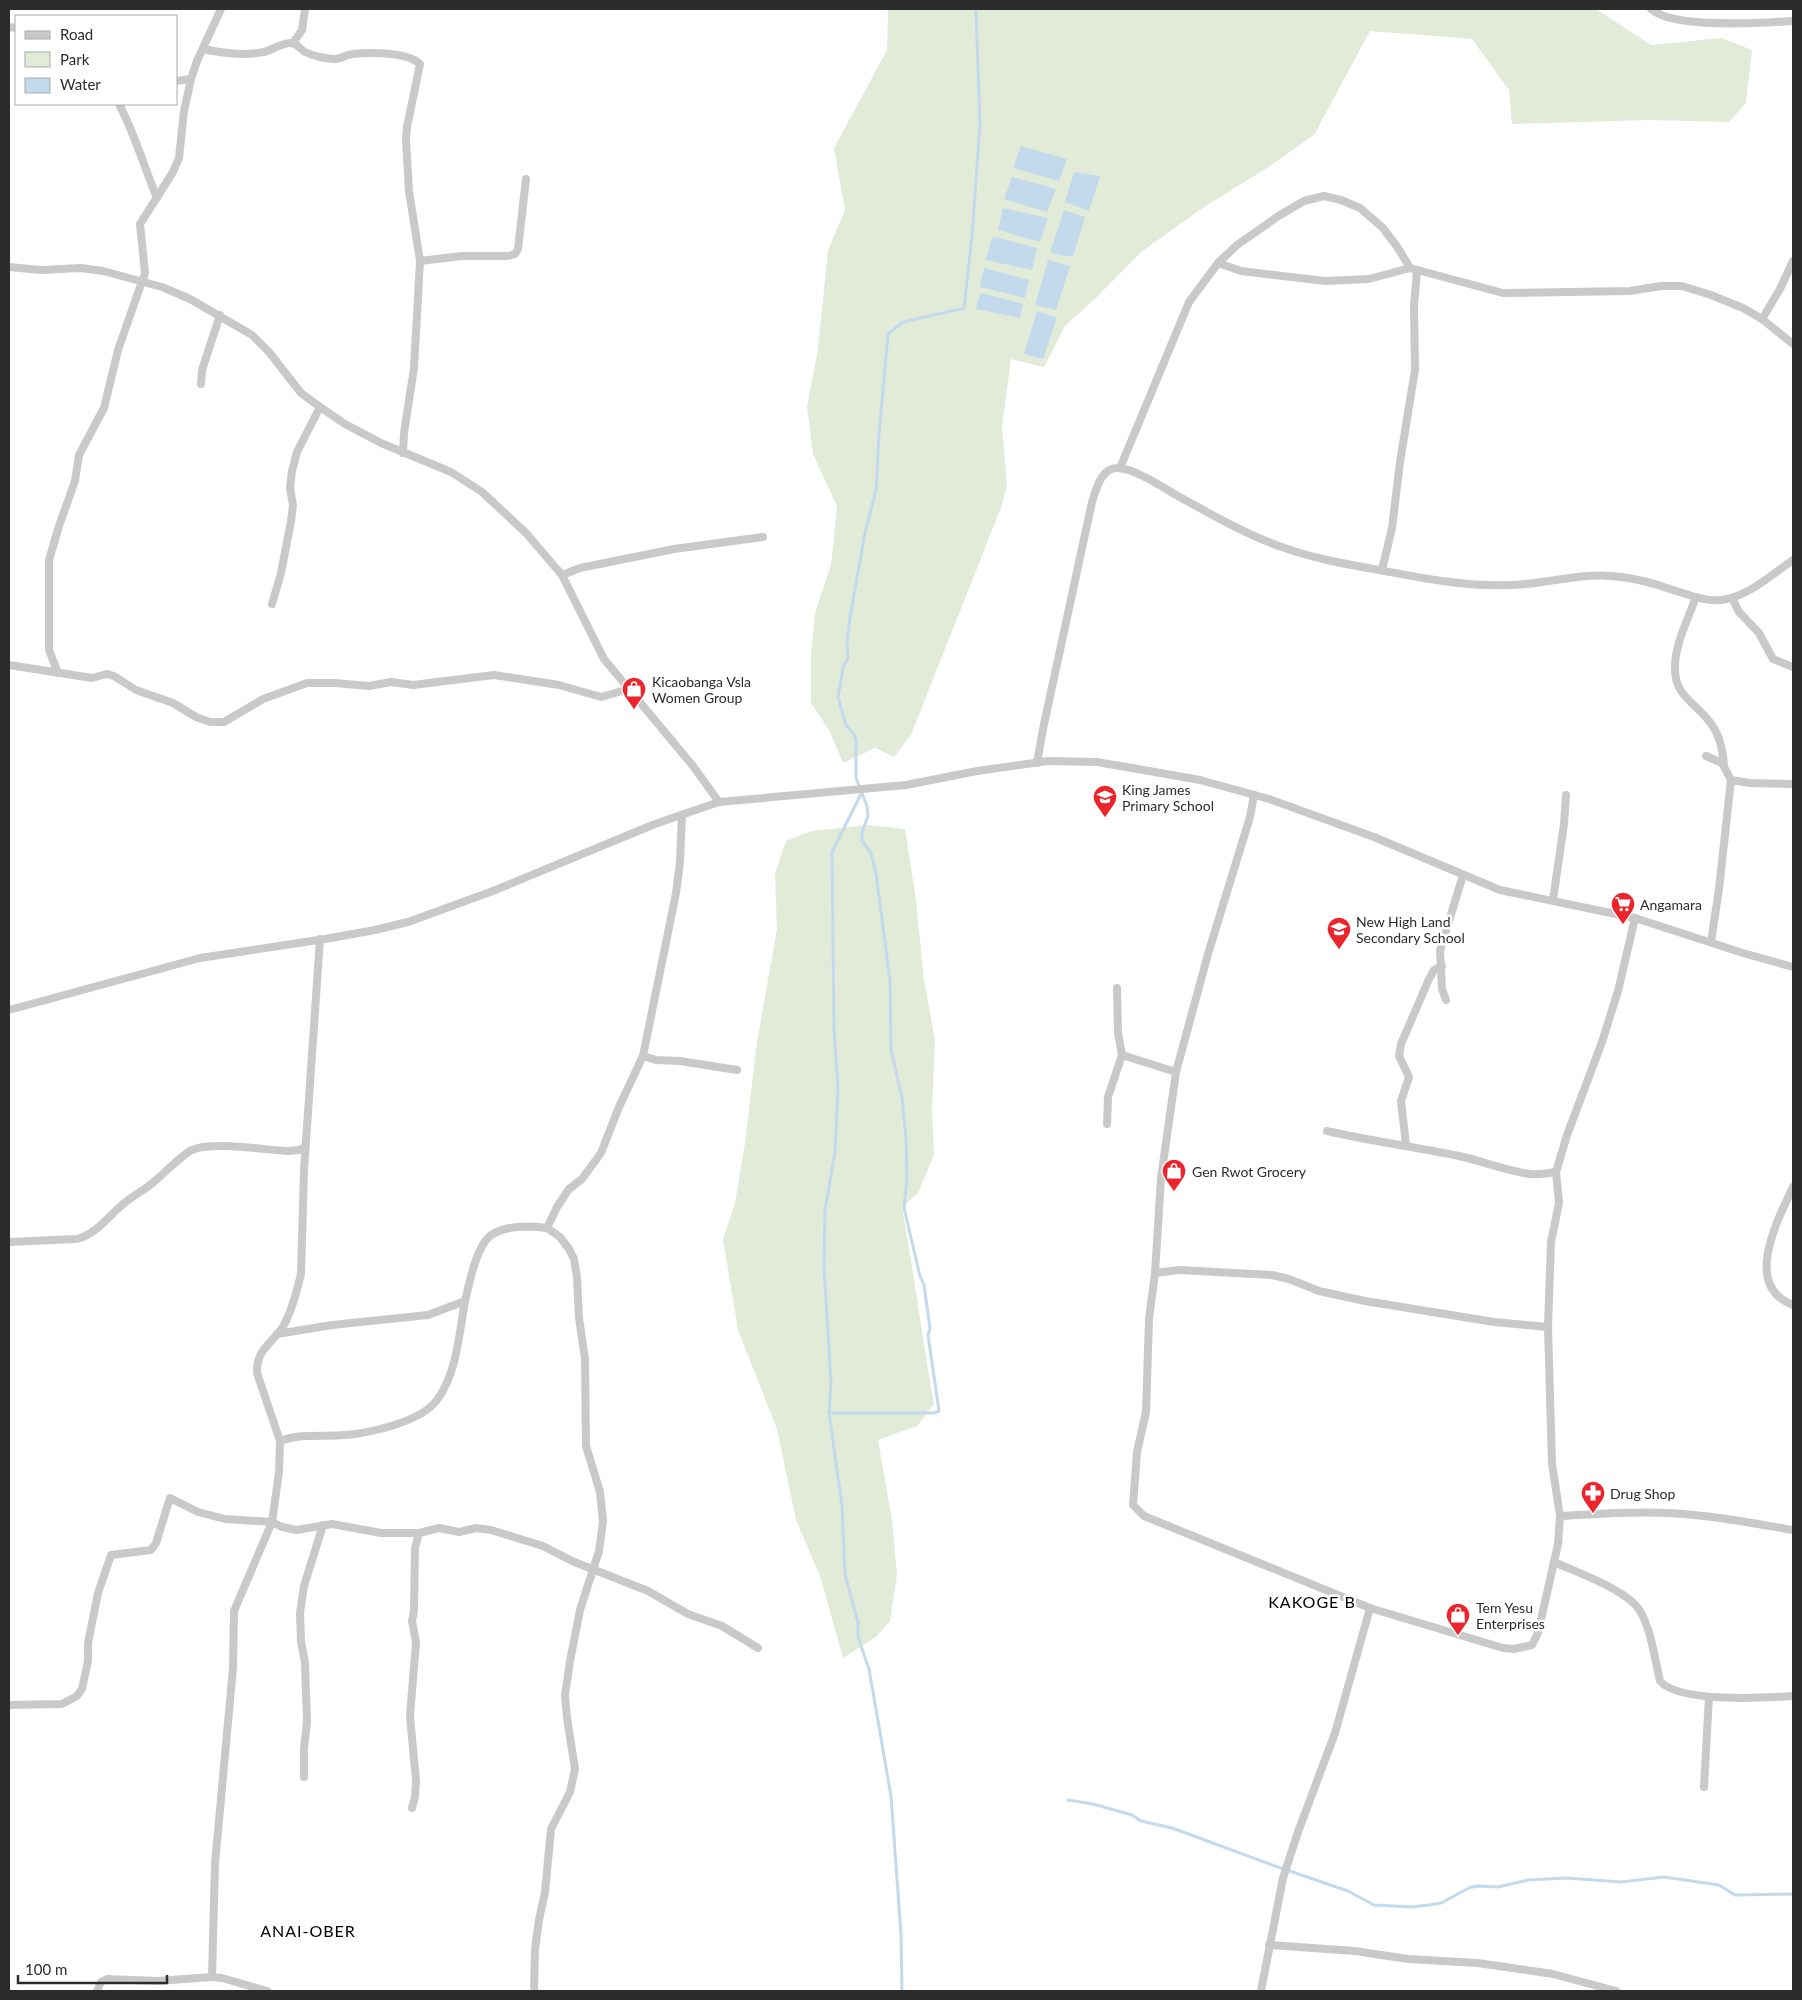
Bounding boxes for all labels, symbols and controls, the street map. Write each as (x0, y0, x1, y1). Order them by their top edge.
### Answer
legend (15, 15, 178, 105)
text: Road (60, 25, 93, 43)
text: Park (60, 50, 90, 68)
text: Water (60, 75, 101, 93)
place label: Kicaobanga Vsla Women Group (652, 673, 751, 706)
shop icon: Kicaobanga Vsla Women Group (621, 676, 647, 710)
place label: King James Primary School (1122, 781, 1214, 814)
school or university icon: King James Primary School (1092, 784, 1118, 818)
supermarket icon: Angamara (1610, 891, 1636, 925)
place label: Angamara (1640, 896, 1702, 913)
place label: New High Land Secondary School (1356, 913, 1465, 946)
school or university icon: New High Land Secondary School (1326, 916, 1352, 950)
shop icon: Gen Rwot Grocery (1161, 1158, 1187, 1192)
place label: Gen Rwot Grocery (1192, 1163, 1307, 1180)
pharmacy icon: Drug Shop (1580, 1480, 1606, 1514)
place label: Drug Shop (1610, 1485, 1675, 1502)
district label: KAKOGE B (1268, 1592, 1356, 1611)
place label: Tem Yesu Enterprises (1476, 1599, 1545, 1632)
shop icon: Tem Yesu Enterprises (1445, 1602, 1471, 1636)
district label: ANAI-OBER (260, 1921, 356, 1940)
scale bar (18, 1952, 166, 1984)
text: 100 m (25, 1960, 67, 1978)

